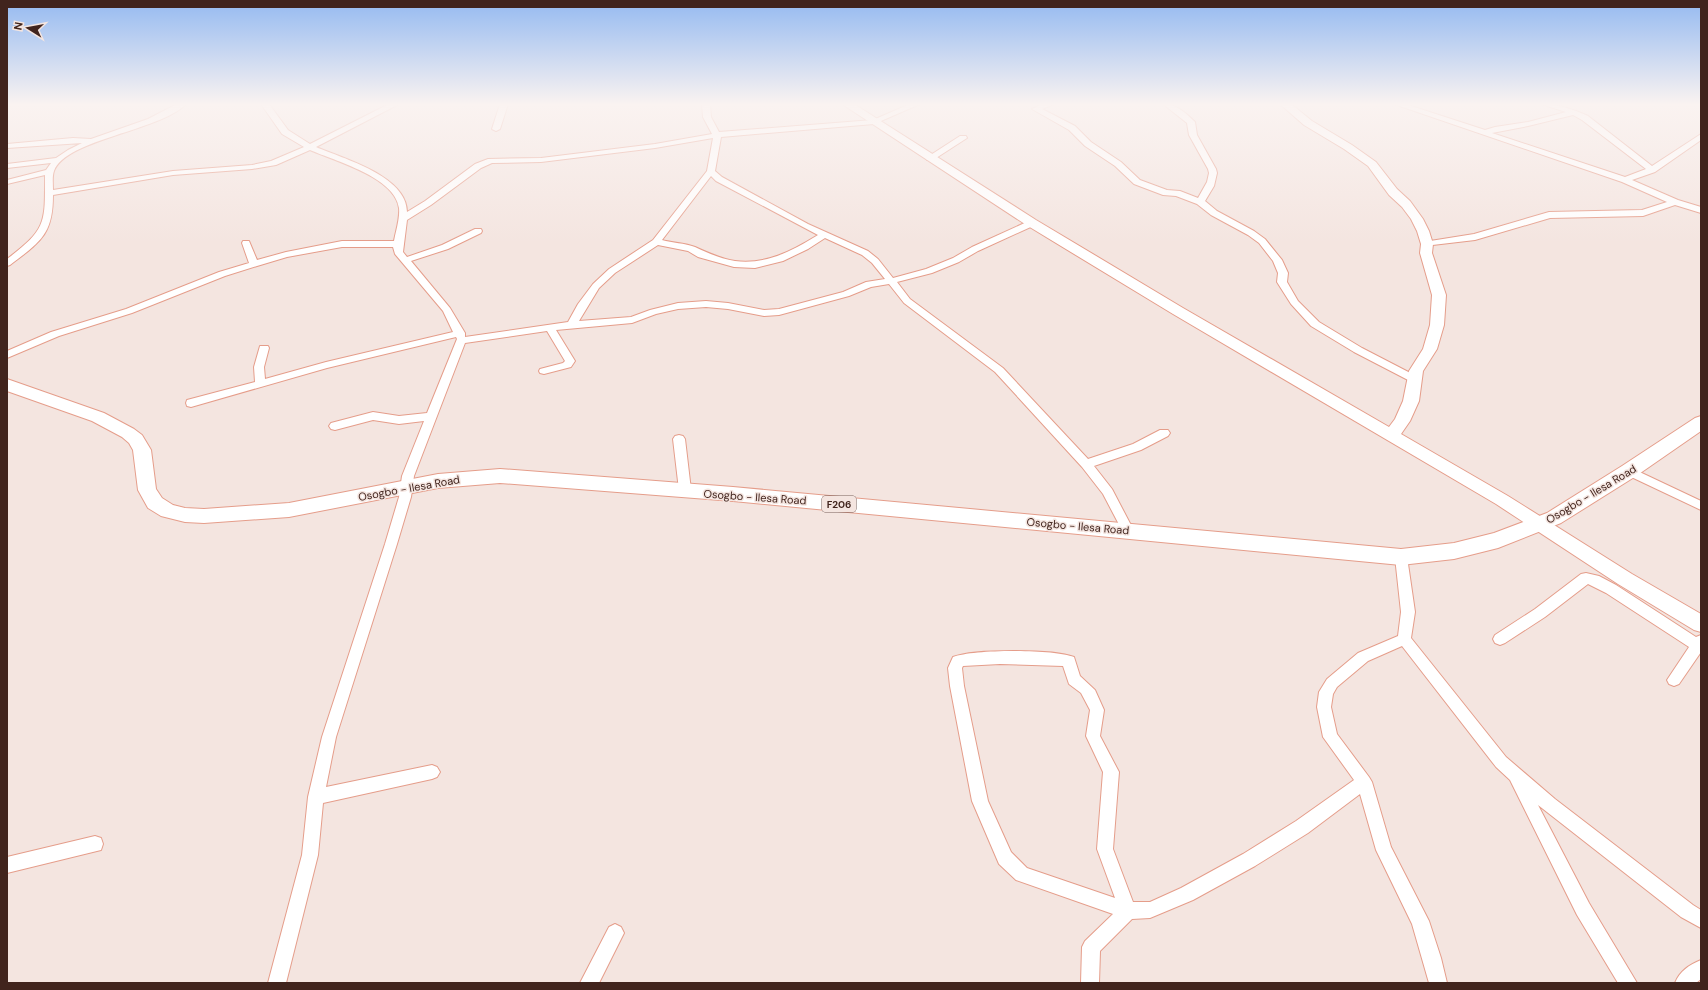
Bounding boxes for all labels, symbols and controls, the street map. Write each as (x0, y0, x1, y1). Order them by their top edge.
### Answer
north arrow (8, 8, 48, 48)
text: N (11, 21, 26, 31)
street label: Osogbo - Ilesa Road (1543, 461, 1639, 527)
street label: Osogbo - Ilesa Road (357, 472, 461, 504)
street label: Osogbo - Ilesa Road (703, 486, 807, 508)
road number: F206 (822, 496, 856, 512)
street label: Osogbo - Ilesa Road (1026, 515, 1130, 537)

